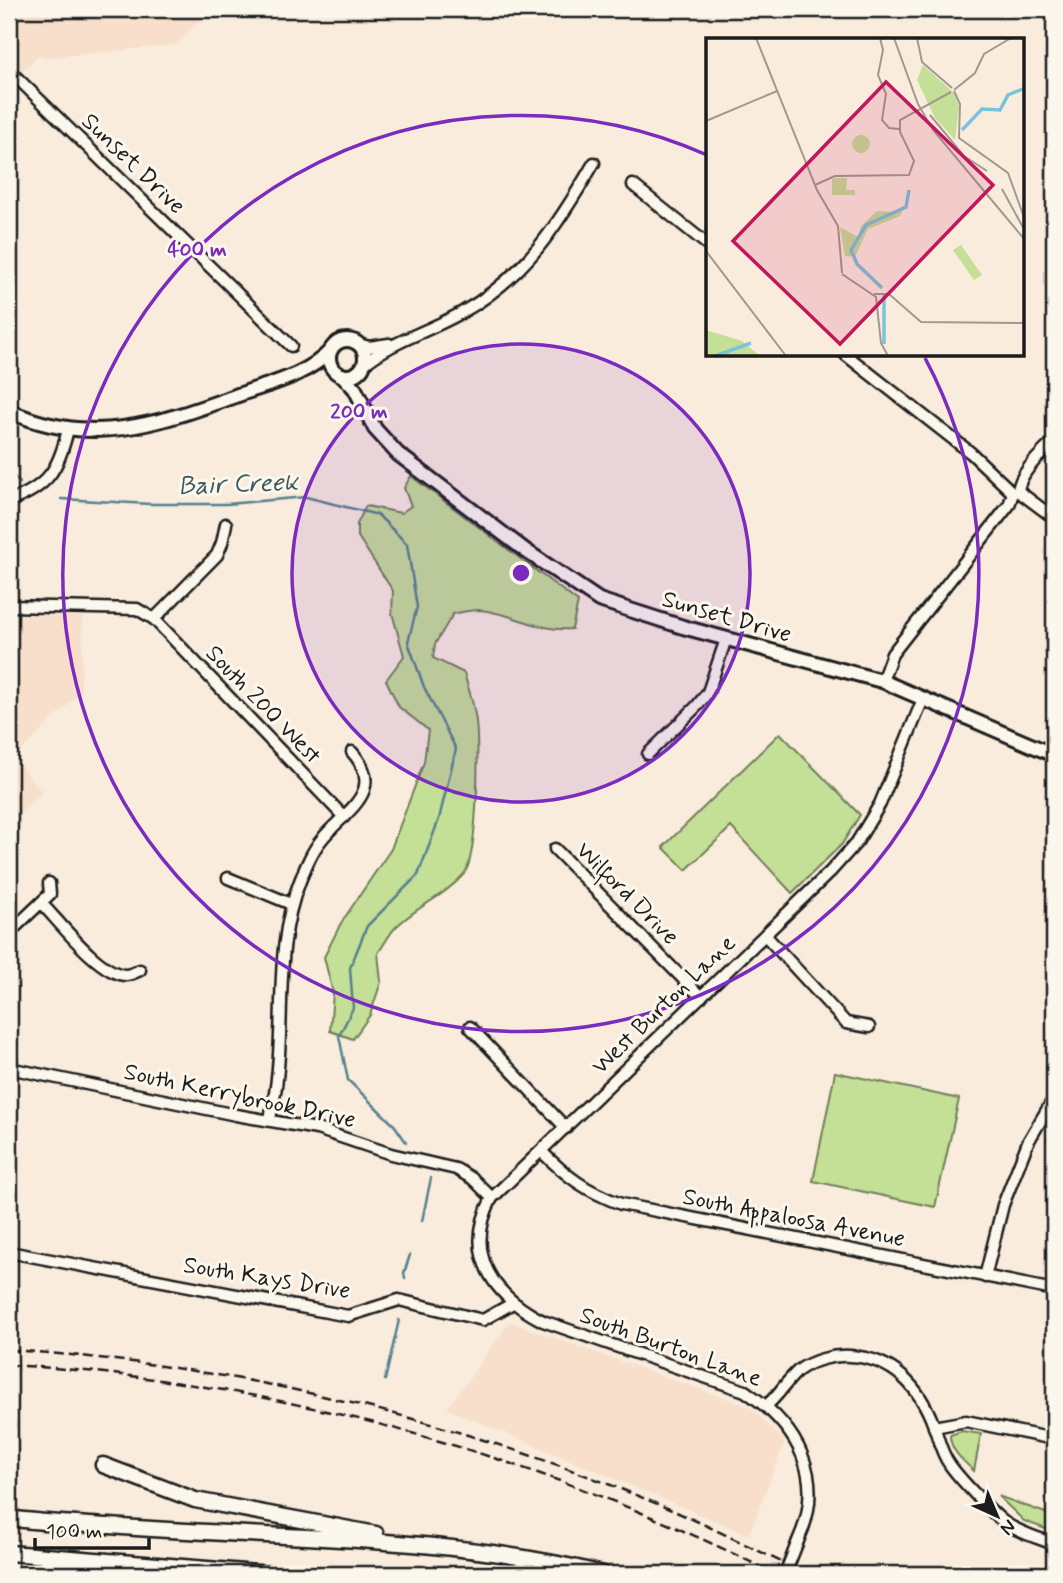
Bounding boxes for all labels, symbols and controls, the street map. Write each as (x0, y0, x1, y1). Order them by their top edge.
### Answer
inset map (706, 38, 1024, 357)
street label: Sunset Drive (74, 107, 192, 221)
text: 400 m (167, 236, 227, 264)
text: 200 m (330, 398, 388, 426)
water label: Bair Creek (177, 466, 300, 504)
centre of rings (509, 561, 533, 585)
street label: Sunset Drive (658, 584, 795, 651)
street label: South 200 West (198, 639, 328, 772)
street label: Wilford Drive (567, 836, 685, 954)
street label: West Burton Lane (585, 928, 743, 1082)
street label: South Kerrybrook Drive (121, 1057, 358, 1136)
street label: South Appaloosa Avenue (679, 1182, 907, 1258)
street label: South Kays Drive (181, 1250, 353, 1307)
street label: South Burton Lane (575, 1300, 766, 1395)
north arrow (962, 1482, 1032, 1552)
scale bar (35, 1506, 149, 1550)
text: N (995, 1514, 1021, 1541)
text: 100 m (46, 1518, 102, 1546)

